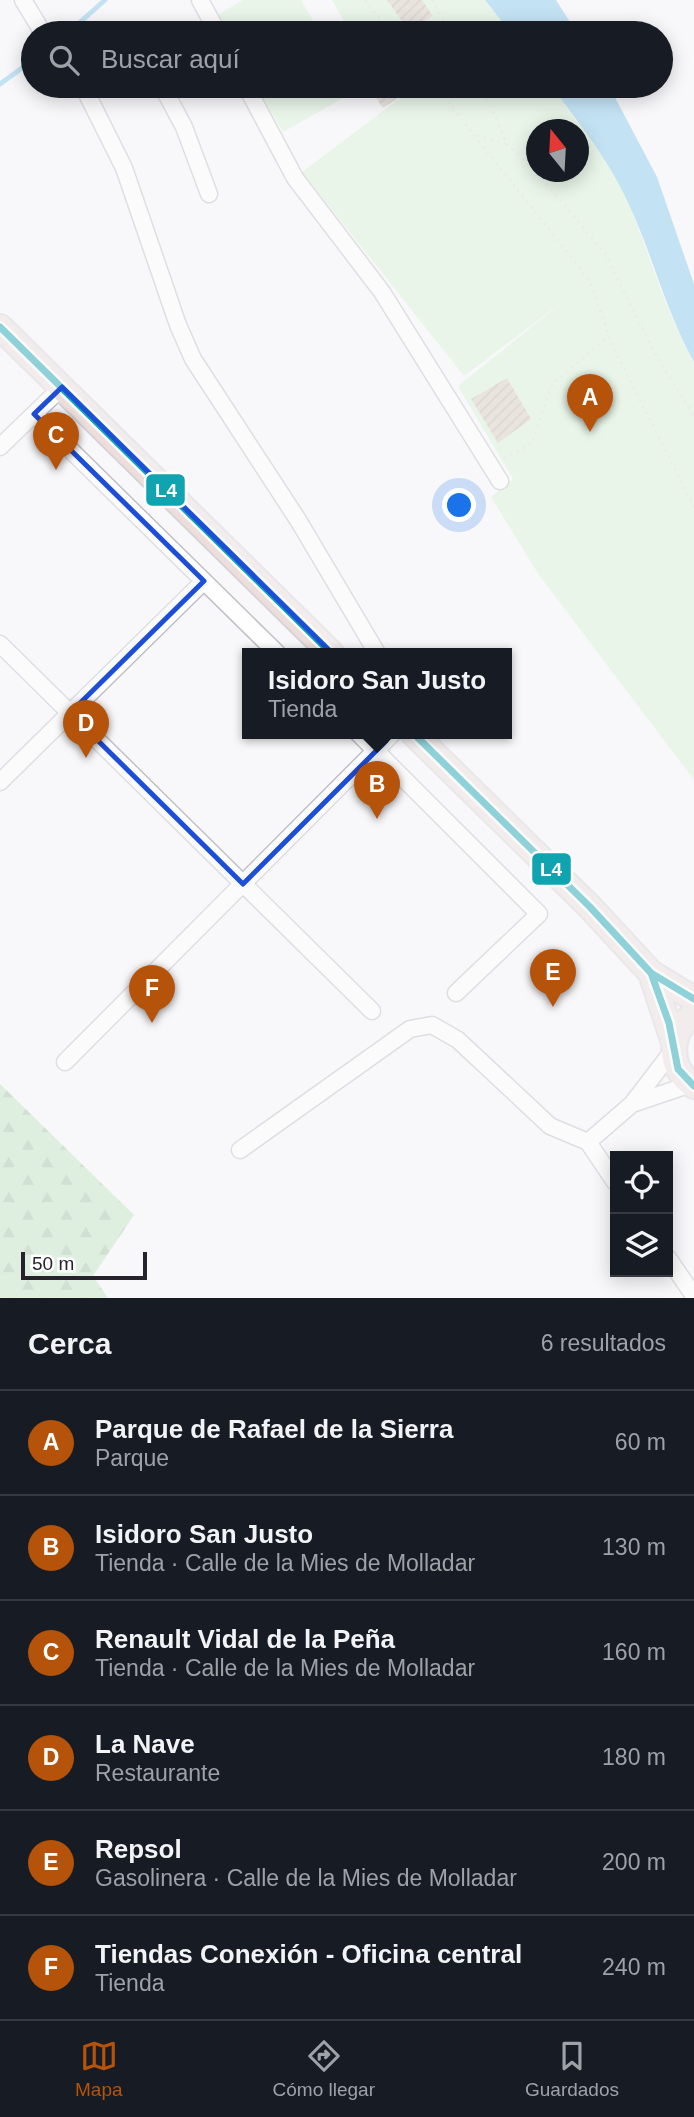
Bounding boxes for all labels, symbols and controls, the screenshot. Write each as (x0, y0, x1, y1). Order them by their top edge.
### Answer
search box (21, 21, 673, 98)
icon: search (45, 41, 83, 79)
text: Buscar aquí (101, 44, 240, 74)
north arrow (526, 119, 589, 182)
pin: A (567, 374, 613, 432)
pin: C (33, 412, 79, 470)
line badge: L4 (145, 473, 186, 507)
text: L4 (155, 480, 178, 501)
your location (442, 488, 476, 522)
popup (242, 648, 512, 739)
text: Isidoro San Justo (268, 665, 486, 695)
text: Tienda (268, 696, 337, 722)
pin: D (63, 700, 109, 758)
pin: B (354, 761, 400, 819)
line badge: L4 (531, 852, 572, 886)
text: L4 (540, 859, 563, 880)
pin: E (530, 949, 576, 1007)
pin: F (129, 965, 175, 1023)
map controls (610, 1151, 673, 1277)
button: locate (610, 1151, 673, 1214)
button: layers (610, 1214, 673, 1277)
scale bar (21, 1249, 147, 1281)
text: 50 m (32, 1253, 74, 1274)
text: Cerca (28, 1327, 111, 1360)
text: 6 resultados (541, 1330, 666, 1356)
text: Parque de Rafael de la Sierra (95, 1414, 453, 1444)
text: A (43, 1429, 59, 1455)
text: 60 m (615, 1429, 666, 1455)
text: Parque (95, 1445, 169, 1471)
text: Isidoro San Justo (95, 1519, 313, 1549)
text: B (43, 1534, 59, 1560)
text: 130 m (602, 1534, 666, 1560)
text: Tienda · Calle de la Mies de Molladar (95, 1550, 475, 1576)
text: Renault Vidal de la Peña (95, 1624, 395, 1654)
text: C (43, 1639, 59, 1665)
text: 160 m (602, 1639, 666, 1665)
text: Tienda · Calle de la Mies de Molladar (95, 1655, 475, 1681)
text: La Nave (95, 1729, 195, 1759)
text: D (43, 1744, 59, 1770)
text: 180 m (602, 1744, 666, 1770)
text: Restaurante (95, 1760, 220, 1786)
text: Repsol (95, 1834, 182, 1864)
text: E (43, 1849, 59, 1875)
text: 200 m (602, 1849, 666, 1875)
text: Gasolinera · Calle de la Mies de Molladar (95, 1865, 517, 1891)
text: Tiendas Conexión - Oficina central (95, 1939, 522, 1969)
text: F (44, 1954, 58, 1980)
text: 240 m (602, 1954, 666, 1980)
text: Tienda (95, 1970, 164, 1996)
tab: Mapa (75, 2037, 123, 2101)
tab: Cómo llegar (273, 2037, 375, 2101)
tab: Guardados (525, 2037, 619, 2101)

